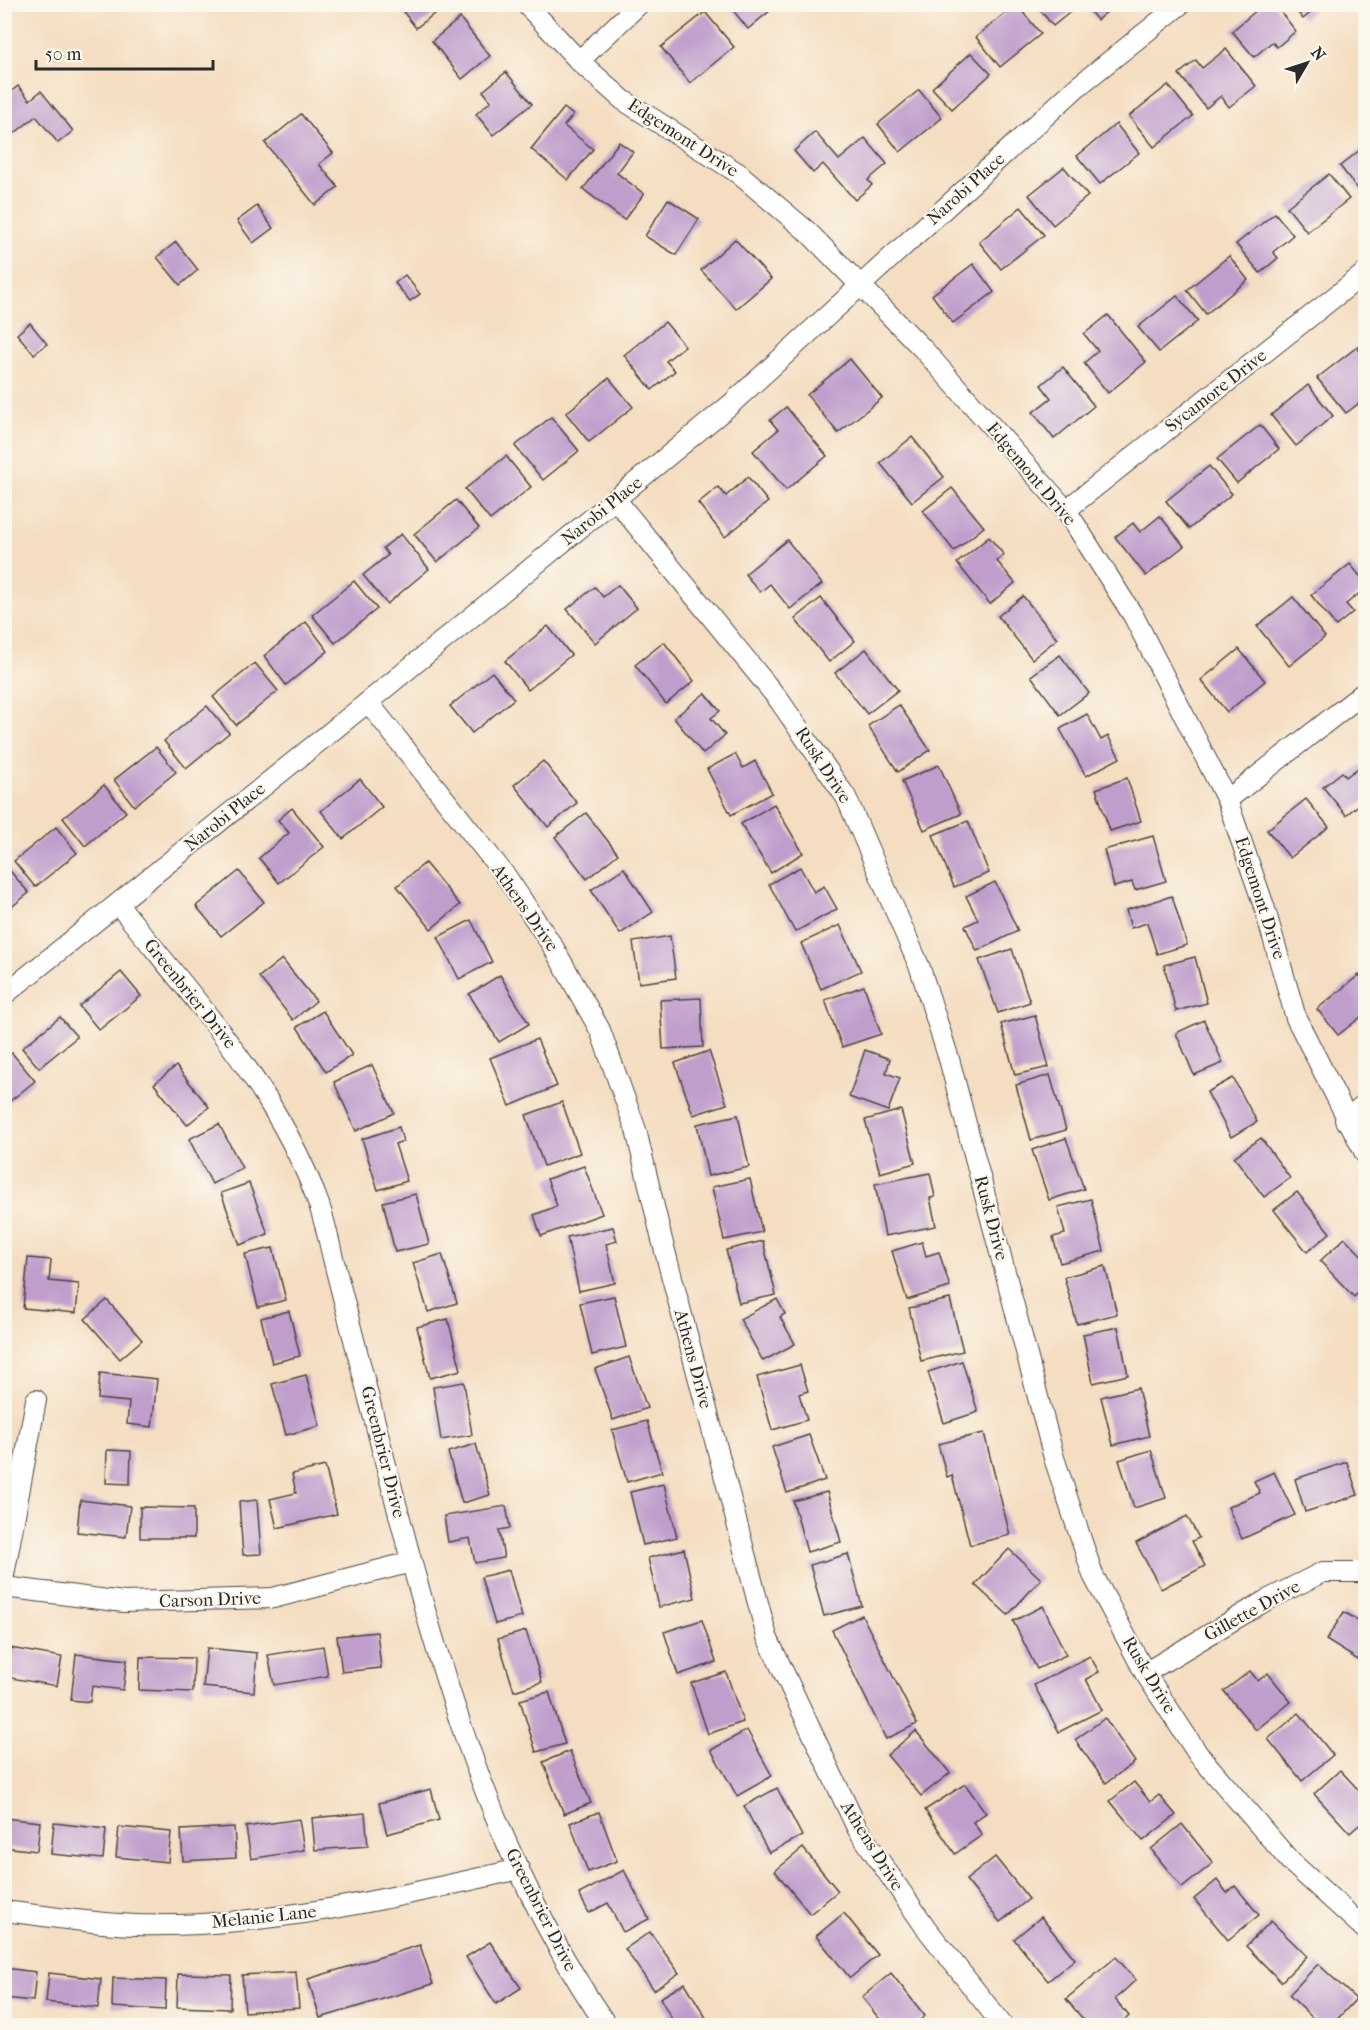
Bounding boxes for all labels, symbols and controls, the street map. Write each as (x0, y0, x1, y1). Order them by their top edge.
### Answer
scale bar (36, 33, 213, 71)
north arrow (1277, 33, 1337, 93)
text: N (1307, 43, 1330, 65)
text: 50 m (45, 44, 82, 65)
street label: Edgemont Drive (624, 94, 742, 182)
street label: Narobi Place (923, 148, 1009, 229)
street label: Sycamore Drive (1161, 345, 1271, 437)
street label: Edgemont Drive (982, 418, 1080, 530)
street label: Narobi Place (557, 472, 647, 550)
street label: Rusk Drive (791, 723, 855, 807)
street label: Narobi Place (180, 778, 270, 856)
street label: Edgemont Drive (1230, 834, 1290, 962)
street label: Athens Drive (487, 859, 563, 956)
street label: Greenbrier Drive (139, 935, 241, 1053)
street label: Rusk Drive (970, 1173, 1012, 1263)
street label: Athens Drive (669, 1306, 716, 1411)
street label: Greenbrier Drive (356, 1384, 410, 1520)
street label: Gillette Drive (1200, 1576, 1304, 1646)
street label: Carson Drive (159, 1588, 261, 1612)
street label: Rusk Drive (1118, 1632, 1180, 1718)
street label: Athens Drive (836, 1796, 908, 1895)
street label: Greenbrier Drive (501, 1845, 581, 1975)
street label: Melanie Lane (211, 1901, 318, 1933)

